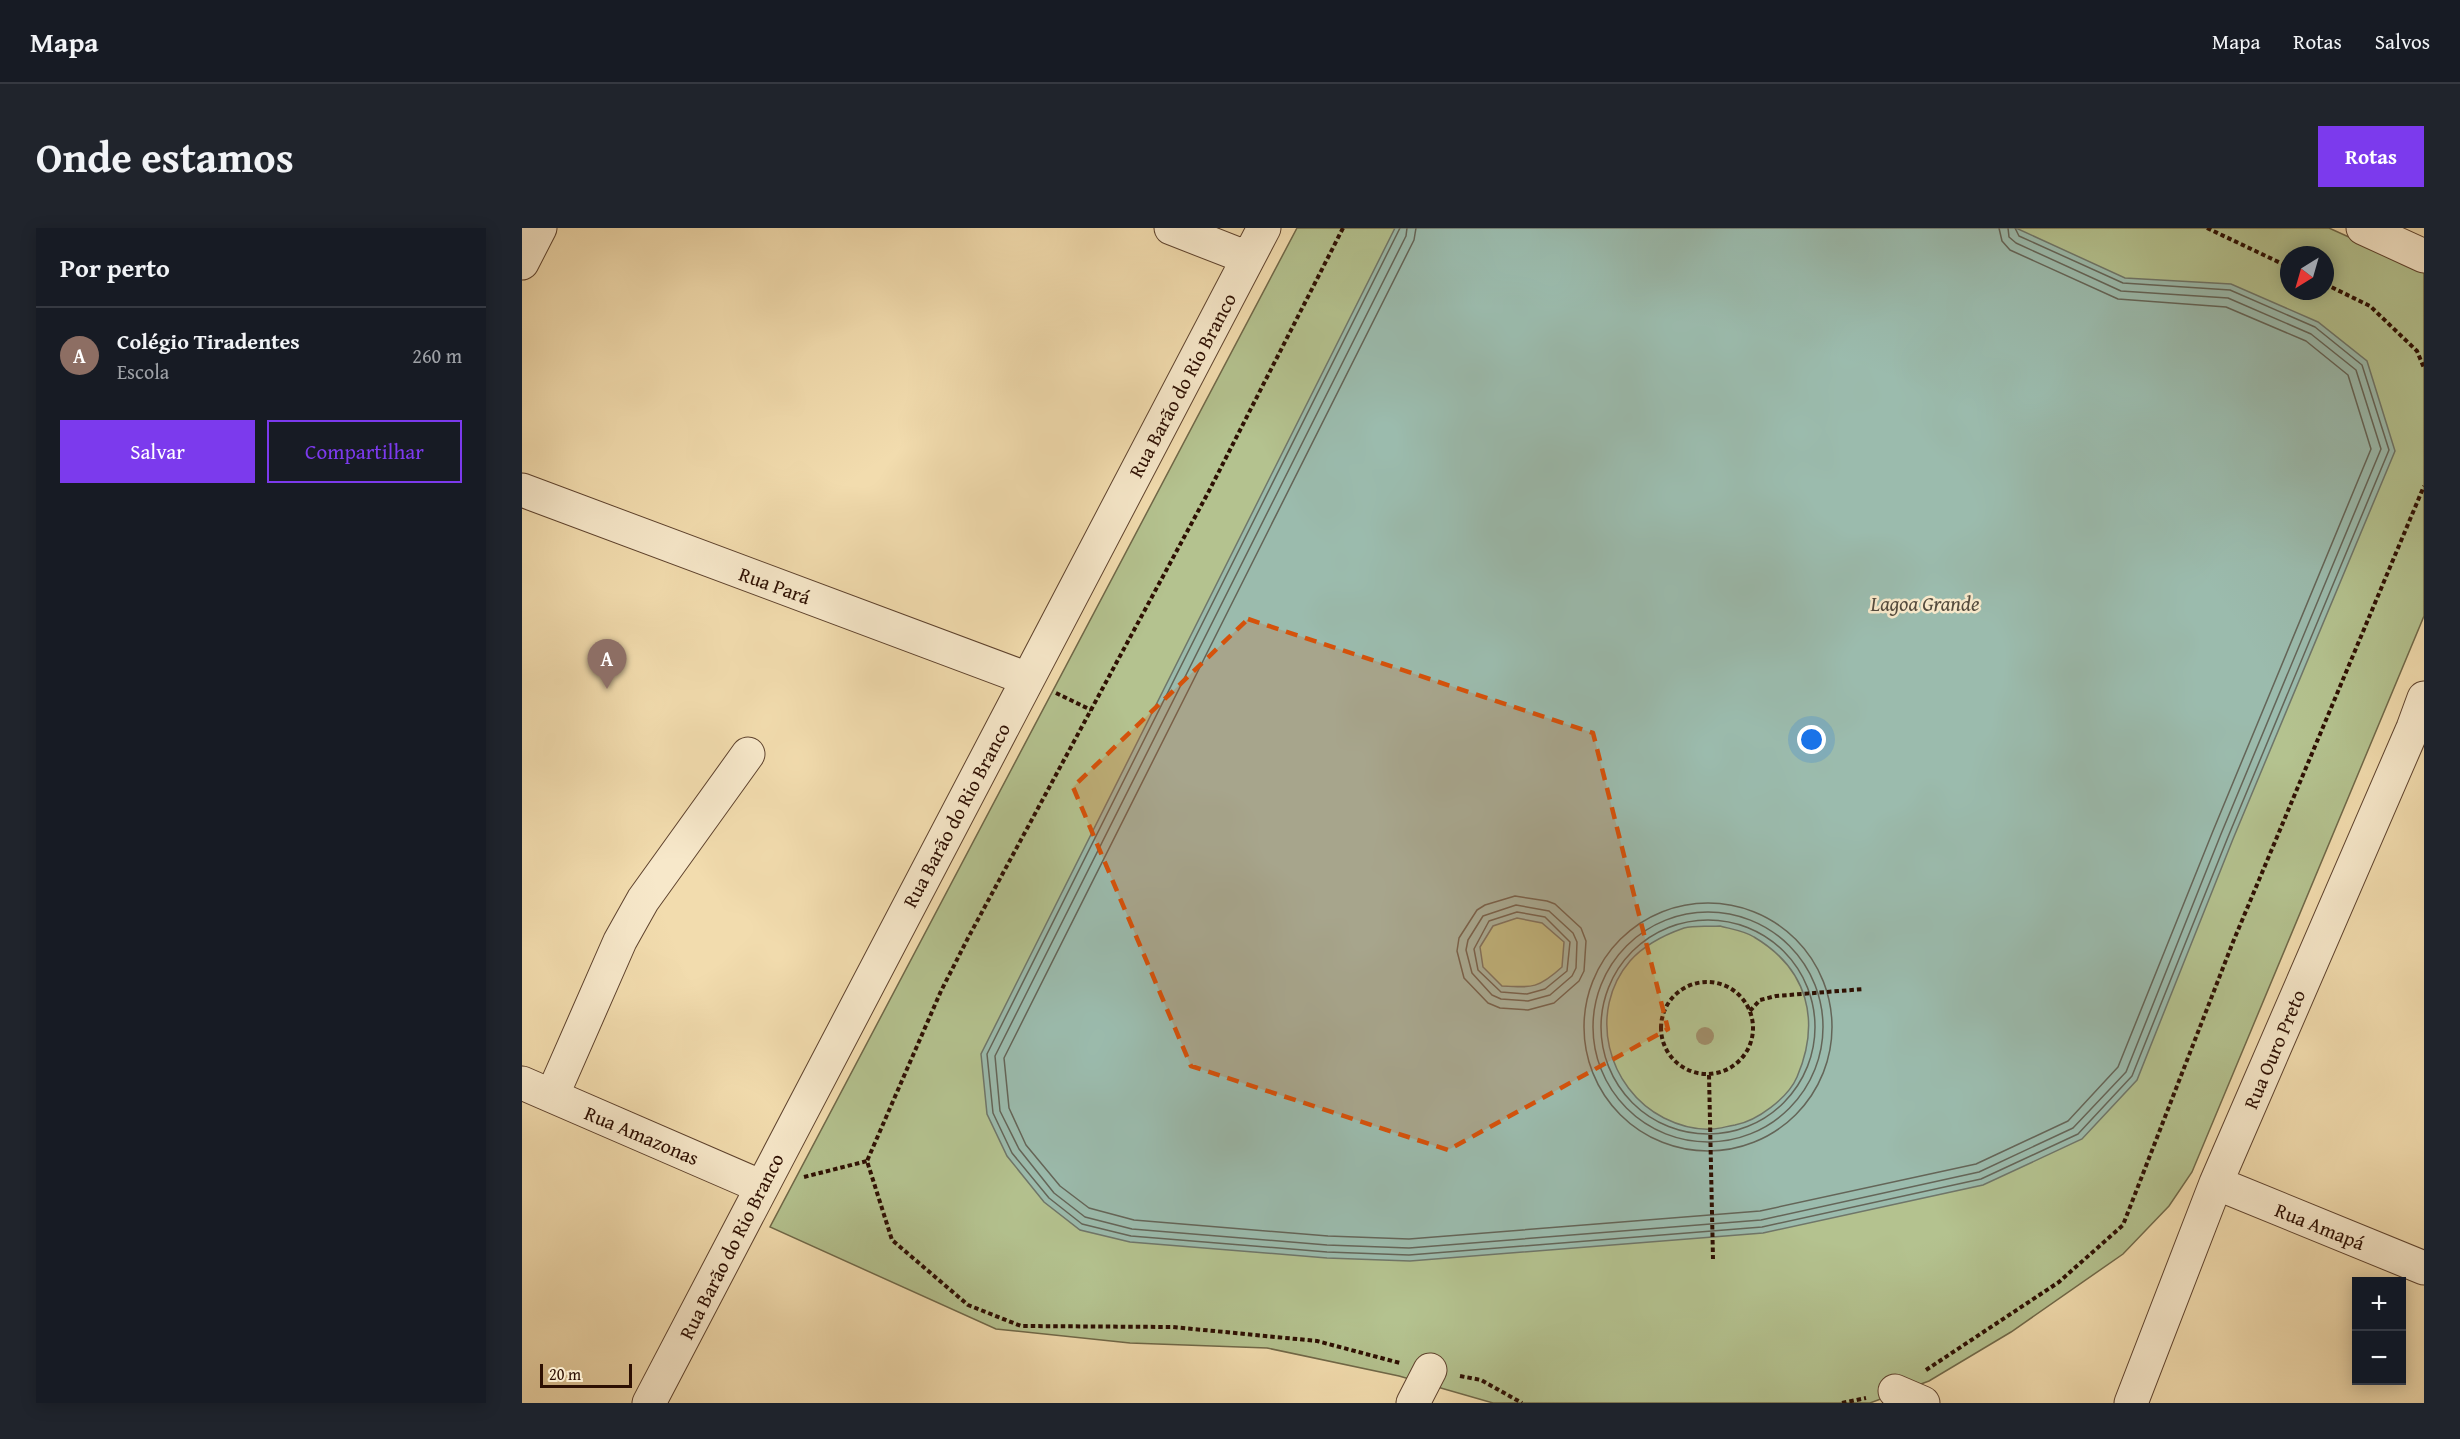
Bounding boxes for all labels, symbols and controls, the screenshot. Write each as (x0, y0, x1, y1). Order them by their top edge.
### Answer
text: Mapa (30, 21, 99, 62)
text: Mapa (2212, 26, 2260, 57)
text: Rotas (2293, 26, 2342, 57)
text: Salvos (2375, 26, 2430, 57)
text: Onde estamos (36, 126, 294, 187)
button: Rotas (2318, 126, 2424, 187)
north arrow (2280, 246, 2334, 300)
text: Por perto (60, 248, 170, 287)
street label: Rua Barão do Rio Branco (1121, 287, 1243, 483)
text: Colégio Tiradentes (117, 325, 300, 357)
text: A (73, 341, 86, 370)
text: 260 m (412, 341, 462, 370)
text: Escola (117, 357, 169, 386)
button: Salvar (60, 420, 255, 483)
button: Compartilhar (267, 420, 462, 483)
street label: Rua Pará (735, 559, 815, 611)
water label: Lagoa Grande (1870, 588, 1979, 619)
pin: A (588, 640, 626, 689)
street label: Rua Barão do Rio Branco (895, 717, 1017, 913)
your location (1797, 725, 1826, 754)
street label: Rua Ouro Preto (2236, 985, 2312, 1113)
street label: Rua Amazonas (580, 1098, 704, 1172)
street label: Rua Barão do Rio Branco (671, 1148, 791, 1344)
street label: Rua Amapá (2271, 1195, 2370, 1257)
map controls (2352, 1277, 2406, 1385)
button: + (2352, 1277, 2406, 1331)
button: − (2352, 1331, 2406, 1385)
scale bar (540, 1361, 632, 1388)
text: 20 m (549, 1362, 581, 1386)

